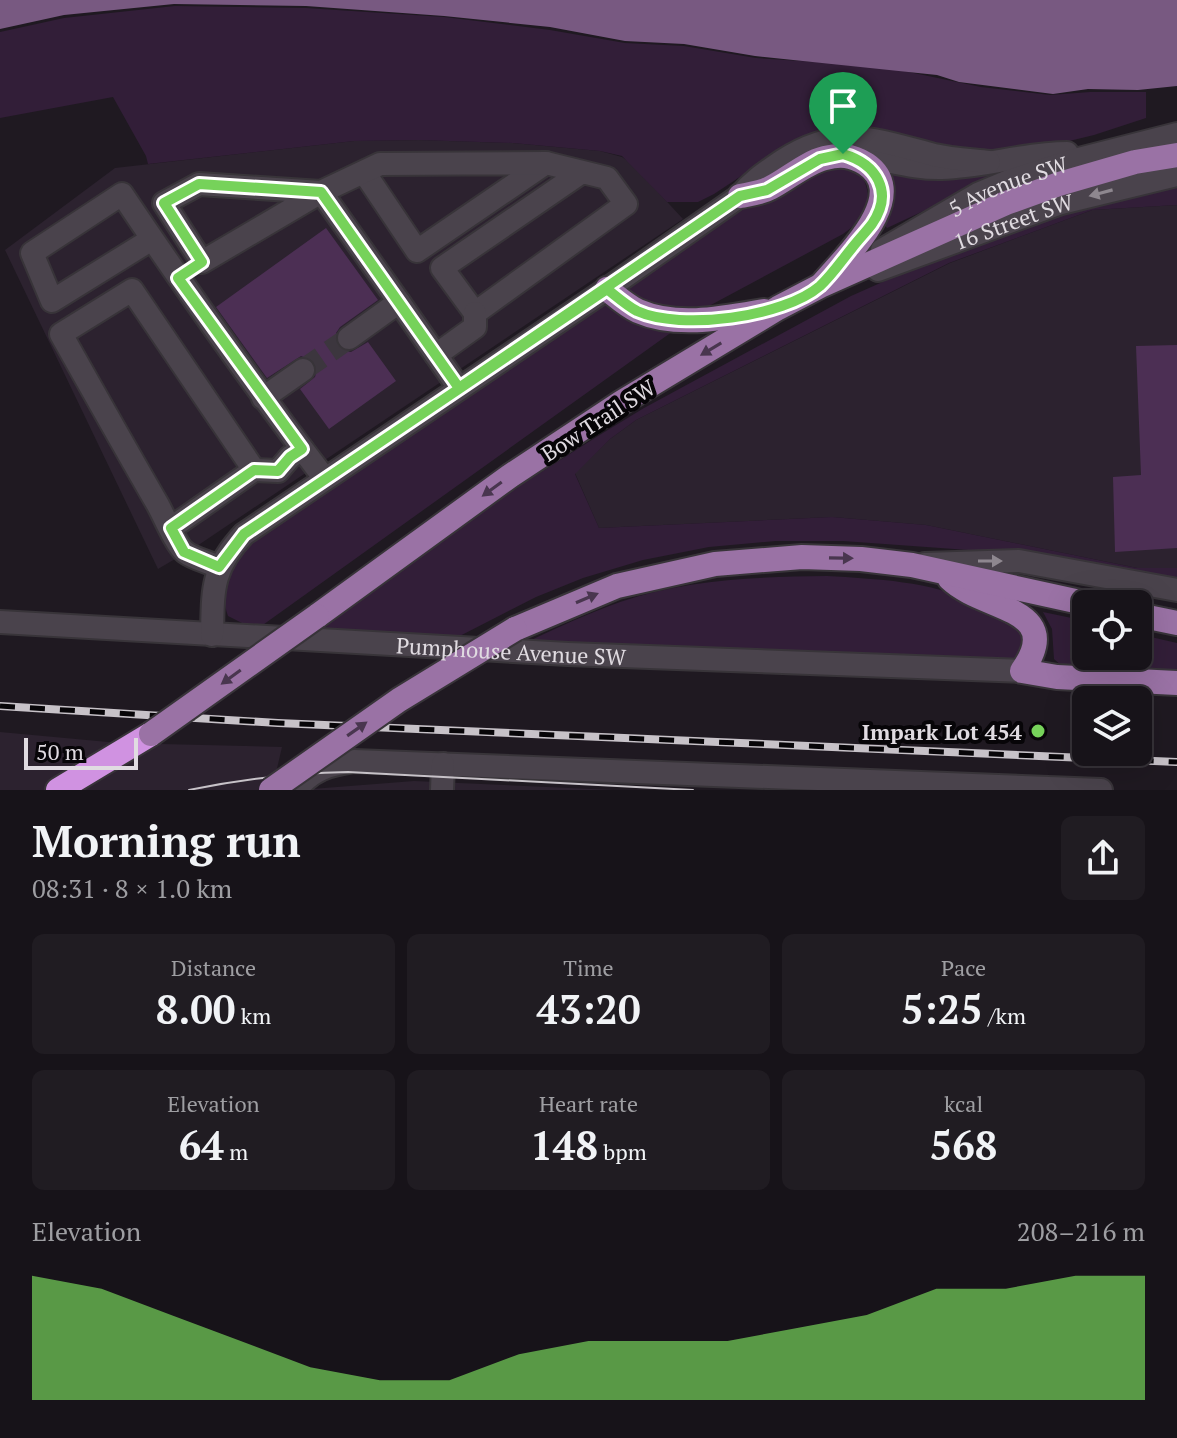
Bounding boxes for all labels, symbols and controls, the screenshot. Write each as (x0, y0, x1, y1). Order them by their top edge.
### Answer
pin (809, 72, 877, 154)
icon: arrive (821, 84, 865, 128)
street label: 5 Avenue SW (943, 148, 1071, 223)
street label: 16 Street SW (949, 186, 1076, 256)
one-way arrow (1089, 187, 1114, 199)
one-way arrow (700, 342, 722, 356)
street label: Bow Trail SW (535, 372, 661, 468)
one-way arrow (482, 481, 503, 497)
one-way arrow (829, 552, 854, 565)
one-way arrow (978, 555, 1003, 567)
map controls (1072, 590, 1152, 766)
button: locate (1072, 590, 1152, 670)
one-way arrow (575, 592, 598, 605)
street label: Pumphouse Avenue SW (395, 630, 627, 671)
one-way arrow (220, 669, 241, 684)
button: layers (1072, 686, 1152, 766)
place label: Impark Lot 454 (862, 717, 1023, 746)
one-way arrow (347, 722, 368, 737)
marker: Impark Lot 454 (1029, 722, 1047, 740)
scale bar (24, 734, 138, 770)
text: 50 m (36, 737, 84, 766)
text: Morning run (32, 811, 301, 870)
button: share (1061, 816, 1145, 900)
text: 08:31 · 8 × 1.0 km (32, 871, 232, 905)
text: Distance (171, 953, 256, 982)
text: Time (563, 953, 614, 982)
text: Pace (941, 953, 986, 982)
text: 8.00 (156, 982, 235, 1035)
text: 43:20 (536, 982, 641, 1035)
text: 5:25 (901, 982, 983, 1035)
text: km (235, 1001, 271, 1030)
text: /km (983, 1001, 1026, 1030)
text: Elevation (167, 1089, 260, 1118)
text: Heart rate (539, 1089, 638, 1118)
text: kcal (944, 1089, 983, 1118)
text: 64 (179, 1118, 224, 1171)
text: 148 (530, 1118, 598, 1171)
text: 568 (930, 1118, 997, 1171)
text: m (224, 1137, 248, 1166)
text: bpm (598, 1137, 647, 1166)
text: Elevation (32, 1214, 141, 1248)
text: 208–216 m (1017, 1214, 1145, 1248)

